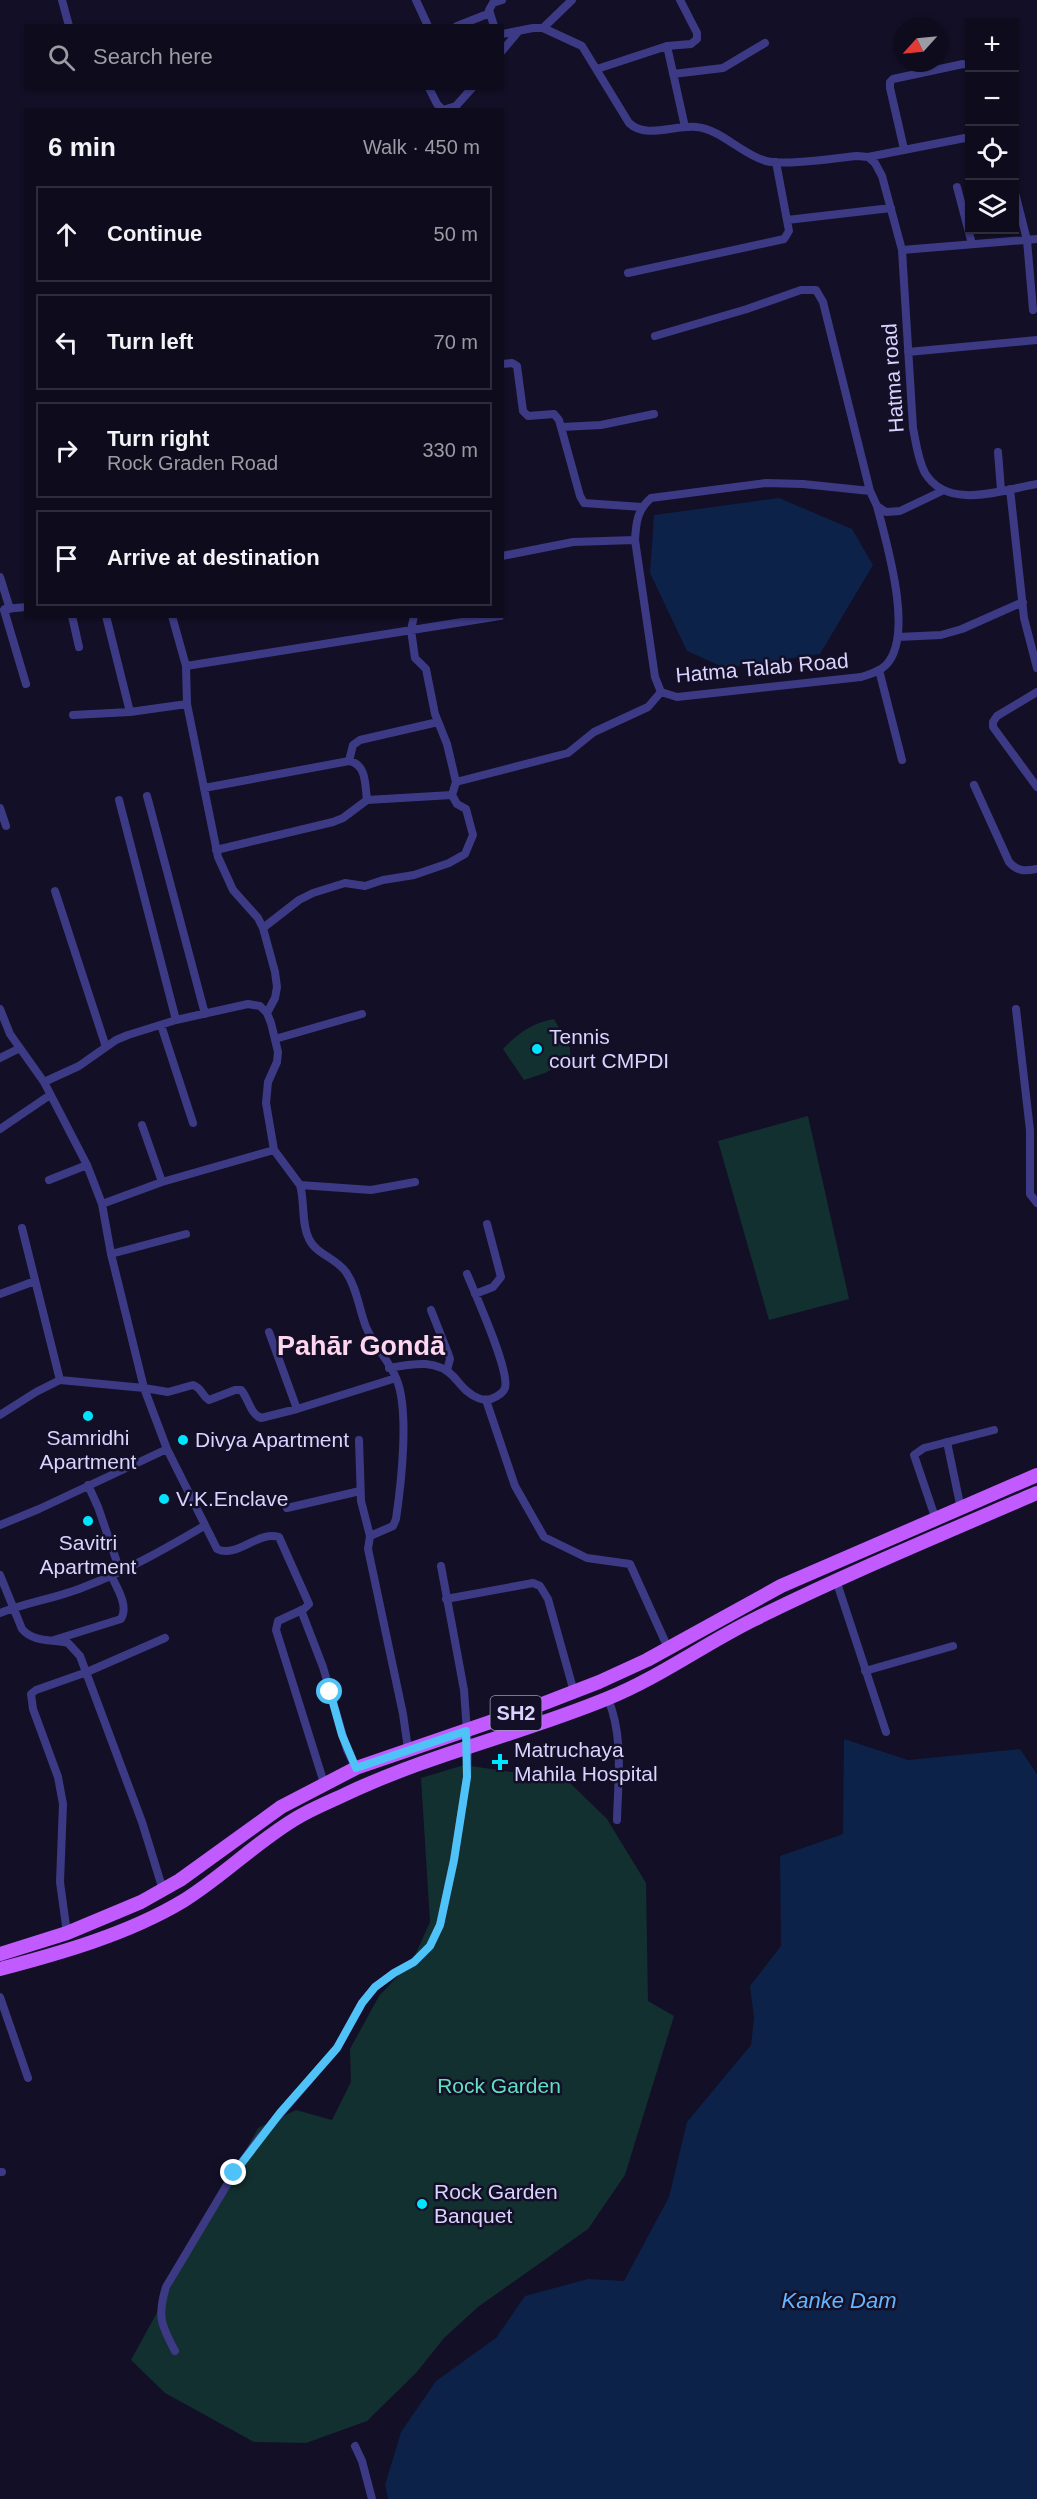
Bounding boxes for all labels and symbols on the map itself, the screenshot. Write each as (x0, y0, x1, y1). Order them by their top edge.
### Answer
north arrow (893, 18, 947, 72)
street label: Hatma road (877, 323, 908, 434)
street label: Hatma Talab Road (675, 648, 849, 687)
place label: Tennis court CMPDI (549, 1025, 669, 1072)
marker: Tennis court CMPDI (530, 1042, 544, 1056)
district label: Pahār Gondā (277, 1331, 446, 1361)
marker: Samridhi Apartment (81, 1409, 95, 1423)
place label: Samridhi Apartment (40, 1426, 137, 1473)
place label: Divya Apartment (195, 1428, 349, 1451)
marker: Divya Apartment (176, 1433, 190, 1447)
place label: V.K.Enclave (176, 1487, 288, 1510)
marker: V.K.Enclave (157, 1492, 171, 1506)
marker: Savitri Apartment (81, 1514, 95, 1528)
place label: Savitri Apartment (40, 1531, 137, 1578)
route start (316, 1678, 342, 1704)
road number: SH2 (490, 1696, 542, 1730)
place label: Matruchaya Mahila Hospital (514, 1738, 658, 1785)
marker: Matruchaya Mahila Hospital (491, 1753, 509, 1771)
park label: Rock Garden (437, 2074, 561, 2097)
route end (220, 2159, 246, 2185)
place label: Rock Garden Banquet (434, 2180, 558, 2227)
marker: Rock Garden Banquet (415, 2197, 429, 2211)
water label: Kanke Dam (782, 2288, 896, 2313)

